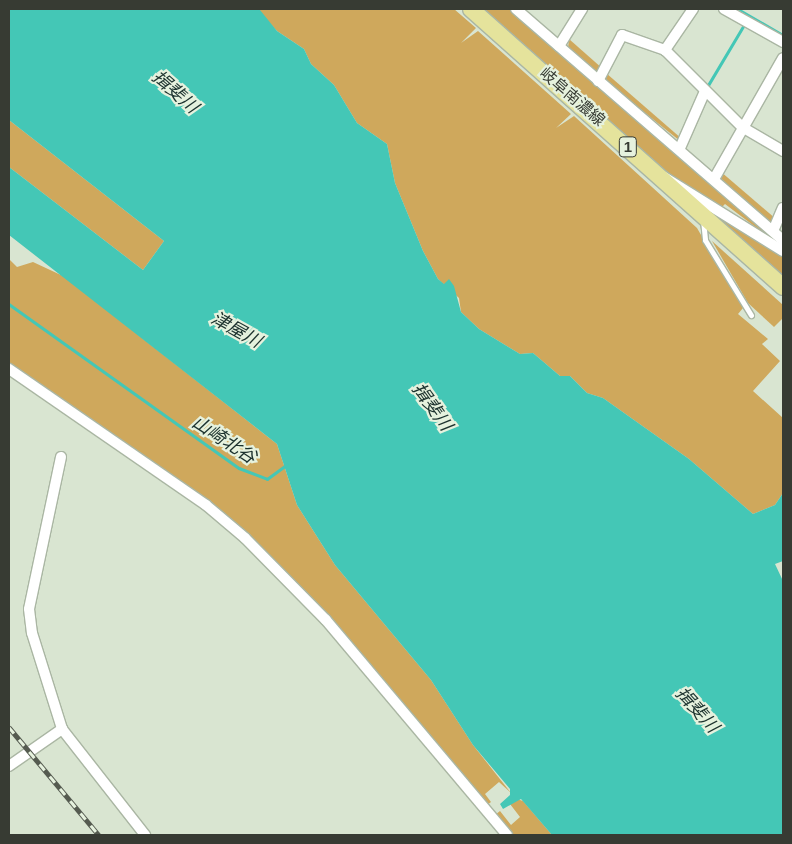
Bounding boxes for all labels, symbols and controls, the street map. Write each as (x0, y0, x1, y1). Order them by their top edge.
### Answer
street label: 岐阜南濃線 (536, 64, 608, 130)
water label: 揖斐川 (148, 66, 202, 118)
road number: 1 (618, 134, 638, 160)
water label: 津屋川 (207, 307, 265, 353)
water label: 揖斐川 (407, 379, 457, 435)
water label: 山崎北谷 (188, 411, 260, 469)
water label: 揖斐川 (671, 683, 723, 737)

